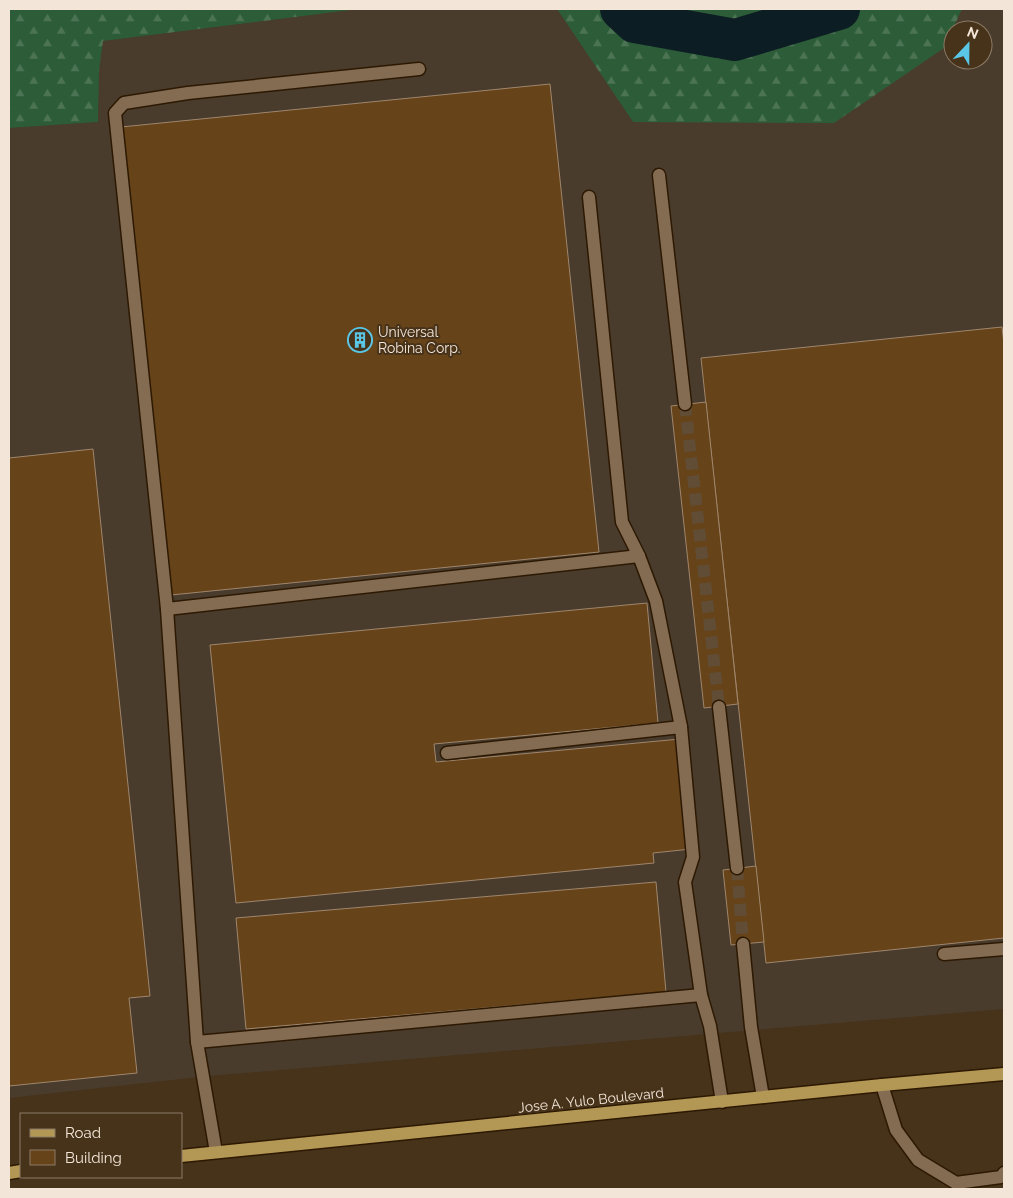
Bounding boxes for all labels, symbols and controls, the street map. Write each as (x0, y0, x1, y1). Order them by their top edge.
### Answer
north arrow (943, 20, 993, 70)
text: N (965, 24, 981, 42)
place label: Universal Robina Corp. (378, 324, 460, 356)
building icon: Universal Robina Corp. (347, 327, 373, 353)
street label: Jose A. Yulo Boulevard (517, 1084, 665, 1116)
legend (20, 1113, 182, 1178)
text: Road (65, 1124, 101, 1142)
text: Building (65, 1149, 122, 1167)

